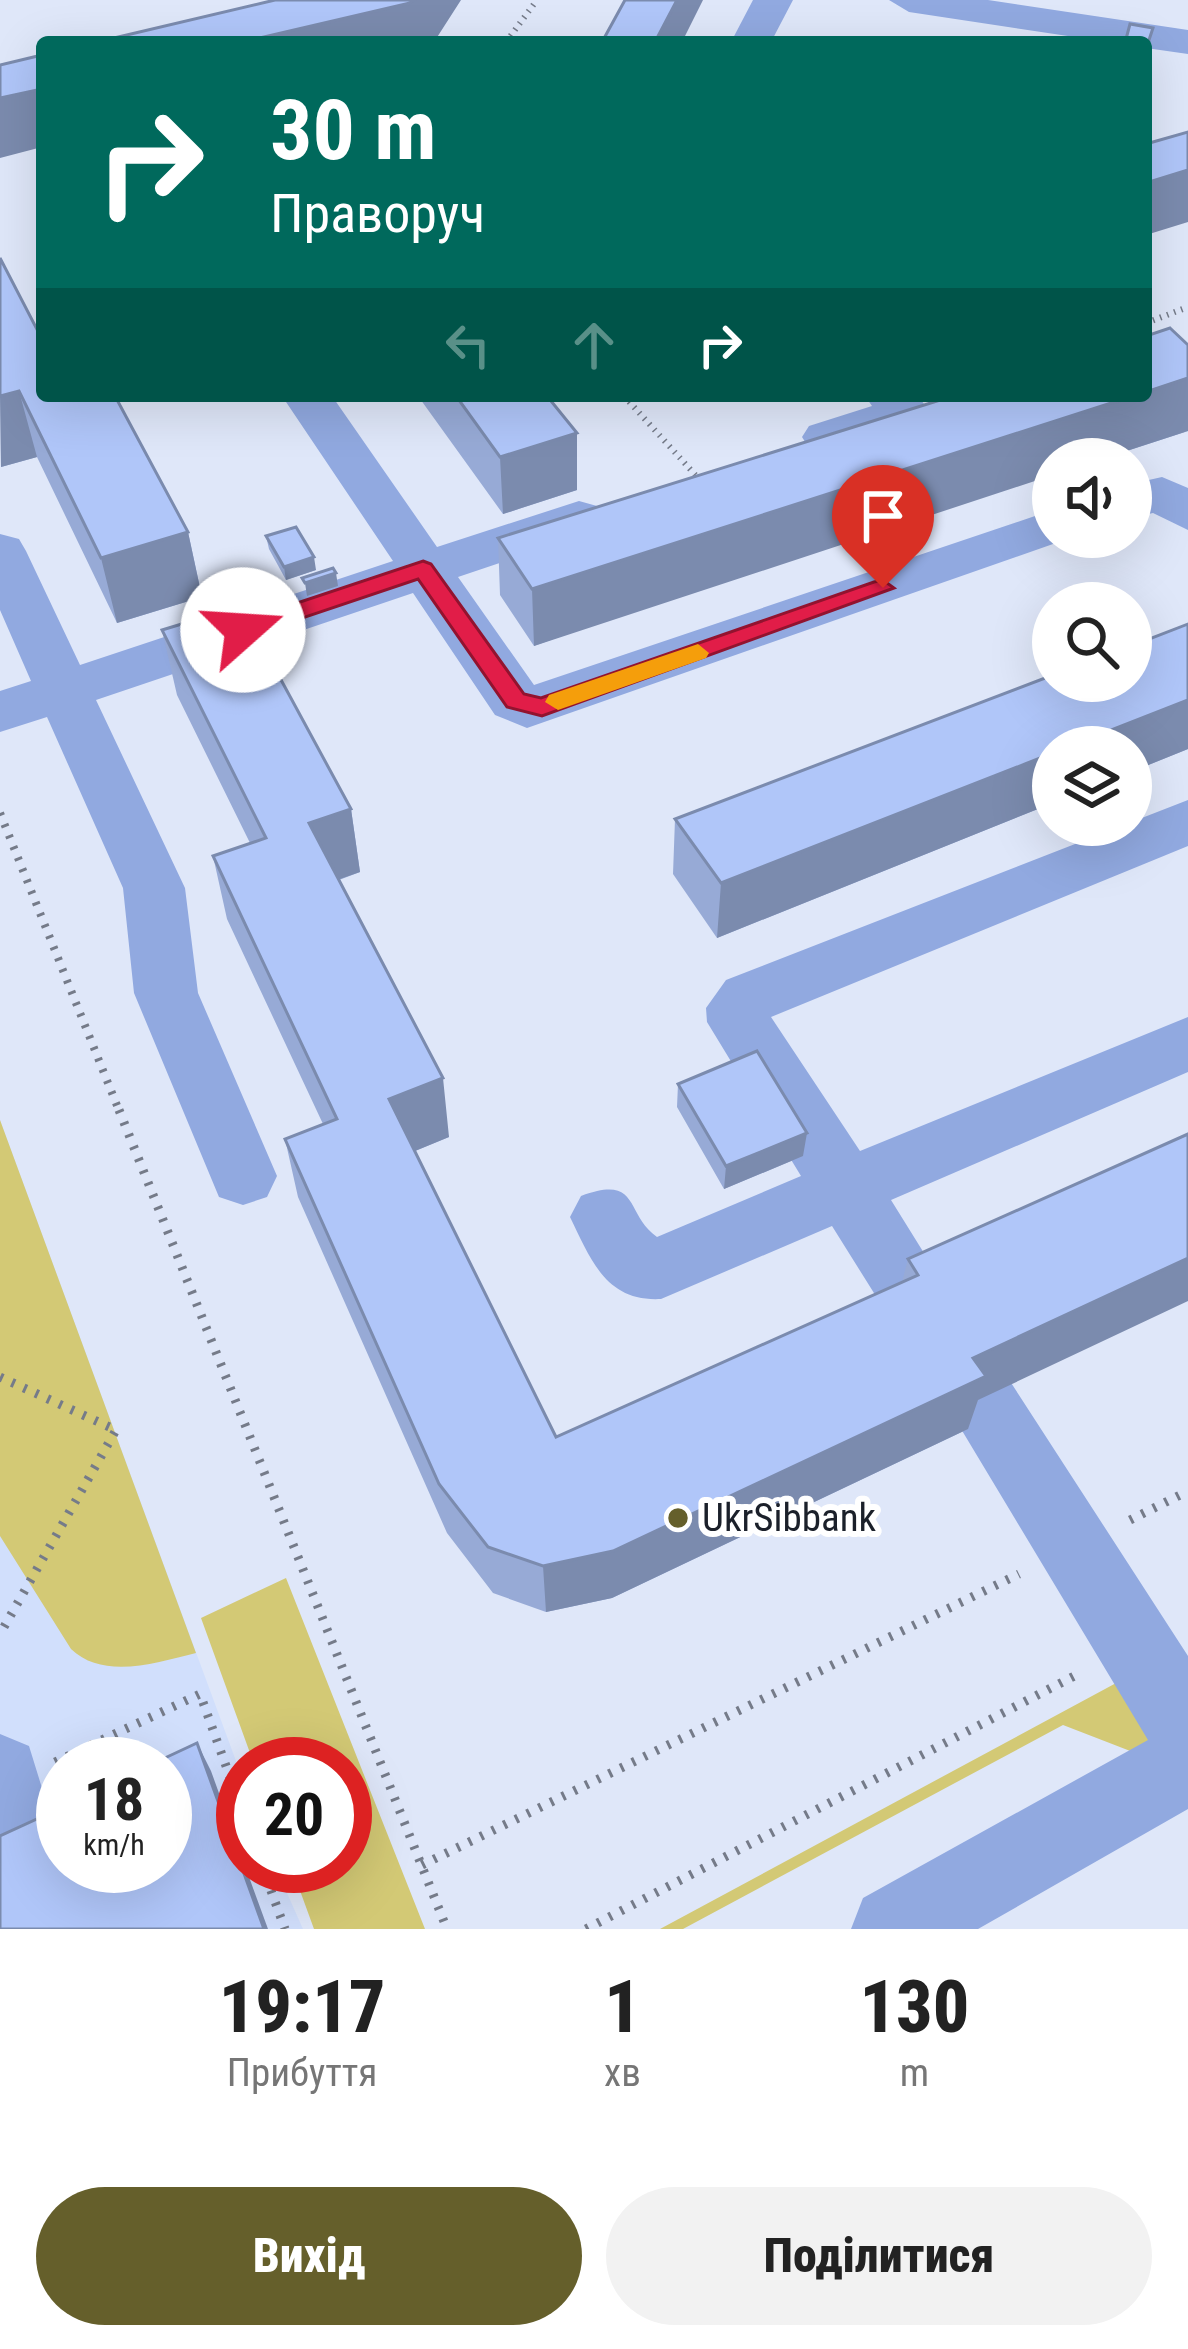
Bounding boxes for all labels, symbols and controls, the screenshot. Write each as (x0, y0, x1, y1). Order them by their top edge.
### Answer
text: 30 m (270, 81, 437, 180)
icon: right (72, 84, 228, 240)
text: Праворуч (270, 182, 485, 245)
icon: left (435, 312, 501, 378)
icon: ahead (561, 312, 627, 378)
icon: right (687, 312, 753, 378)
map controls (1032, 438, 1152, 846)
button: sound (1032, 438, 1152, 558)
pin (832, 465, 934, 588)
icon: arrive (850, 483, 916, 549)
position arrow (180, 567, 306, 693)
button: search (1032, 582, 1152, 702)
button: layers (1032, 726, 1152, 846)
place label: UkrSibbank (702, 1495, 877, 1541)
marker: UkrSibbank (665, 1505, 691, 1531)
speed limit sign: 20 (216, 1737, 372, 1893)
text: 18 (84, 1764, 144, 1835)
text: km/h (83, 1827, 145, 1862)
text: 19:17 (219, 1965, 385, 2050)
text: 1 (604, 1965, 641, 2050)
text: 130 (860, 1965, 969, 2050)
text: Прибуття (227, 2050, 377, 2096)
text: хв (604, 2050, 641, 2096)
text: m (900, 2050, 929, 2096)
button: Вихід (36, 2187, 582, 2325)
button: Поділитися (606, 2187, 1152, 2325)

